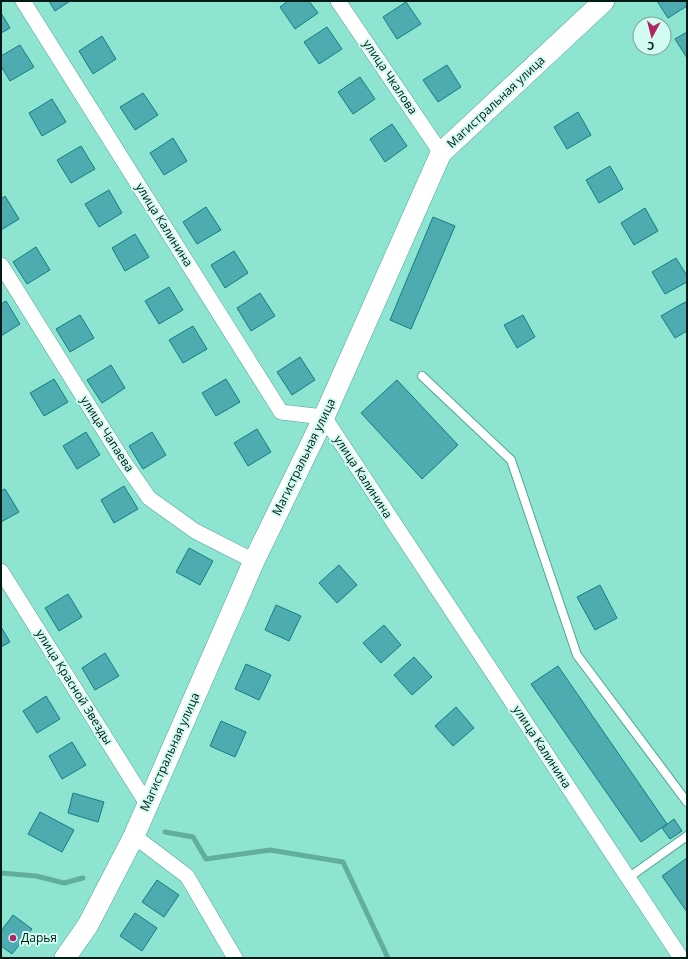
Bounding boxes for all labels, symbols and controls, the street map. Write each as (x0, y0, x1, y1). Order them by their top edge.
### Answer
north arrow (632, 16, 672, 56)
street label: улица Чкалова (359, 36, 422, 117)
text: С (646, 39, 655, 54)
street label: Магистральная улица (443, 52, 548, 152)
street label: улица Калинина (132, 180, 197, 270)
street label: улица Чапаева (77, 393, 138, 475)
street label: Магистральная улица (268, 395, 339, 518)
street label: улица Калинина (330, 432, 397, 522)
street label: улица Красной Звезды (32, 626, 117, 748)
street label: Магистральная улица (136, 690, 203, 814)
street label: улица Калинина (509, 702, 576, 792)
place label: Дарья (21, 929, 57, 946)
marker: Дарья (8, 933, 18, 943)

